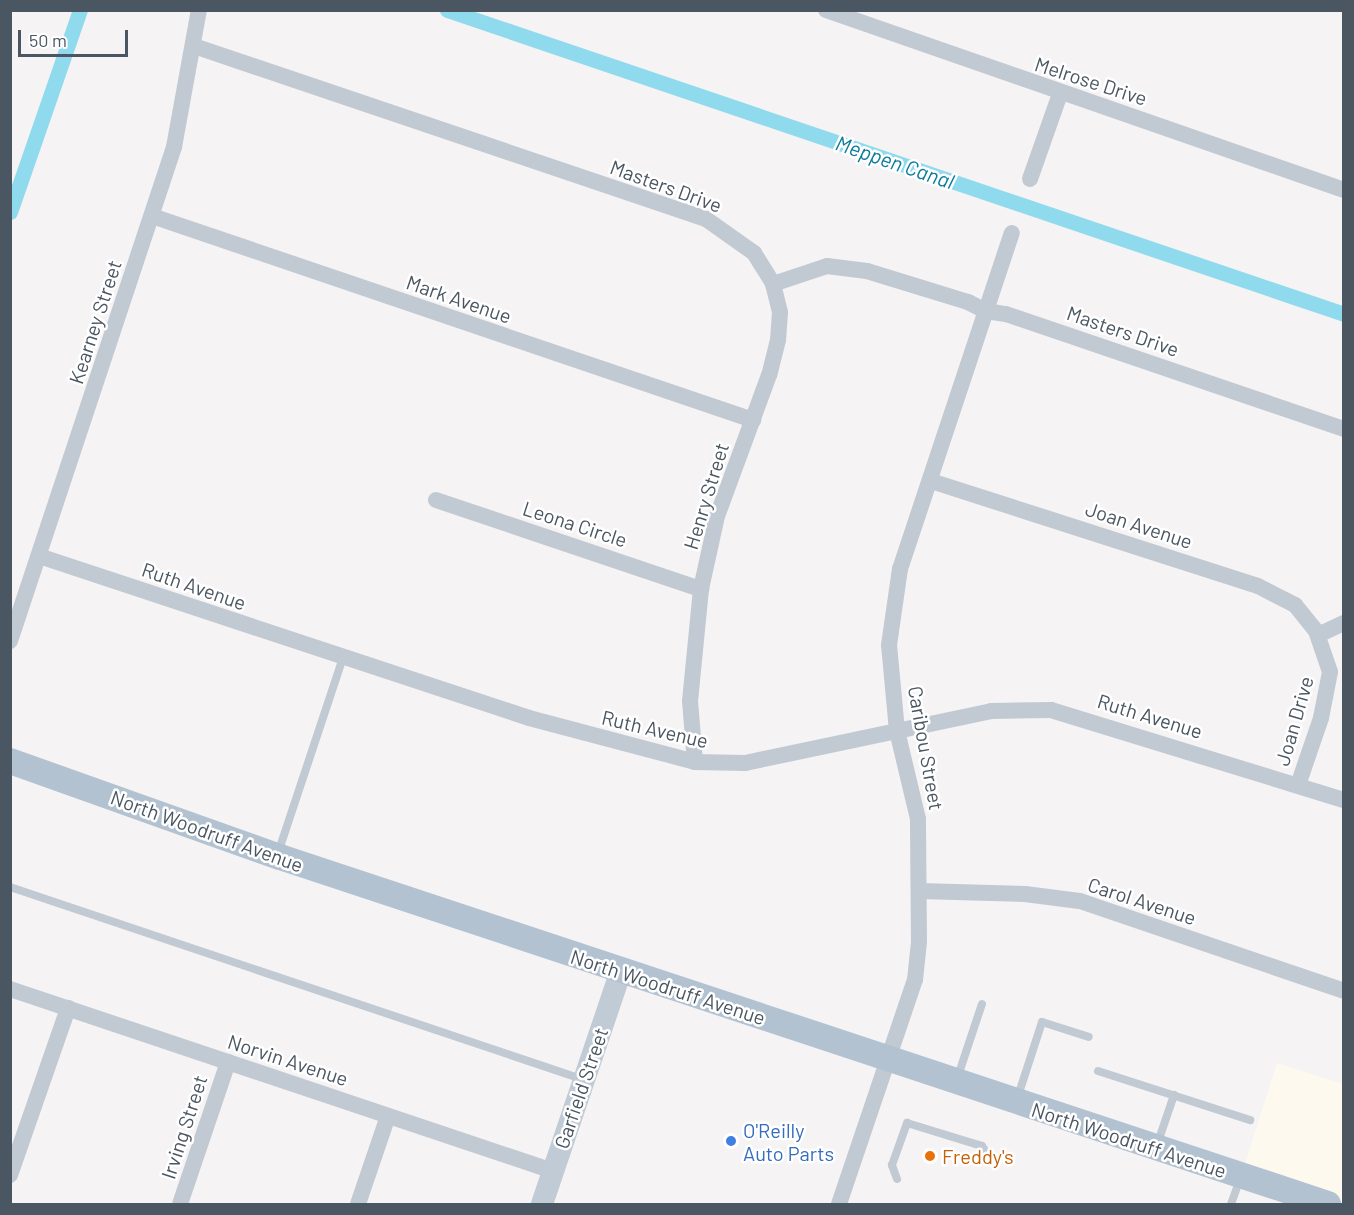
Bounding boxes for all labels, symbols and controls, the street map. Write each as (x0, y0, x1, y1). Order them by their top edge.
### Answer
scale bar (21, 18, 130, 56)
text: 50 m (29, 29, 67, 51)
street label: Melrose Drive (1032, 52, 1150, 110)
water label: Meppen Canal (832, 130, 958, 194)
street label: Masters Drive (607, 155, 725, 217)
street label: Kearney Street (64, 257, 126, 387)
street label: Mark Avenue (403, 270, 515, 328)
street label: Masters Drive (1064, 301, 1182, 361)
street label: Henry Street (678, 440, 734, 552)
street label: Leona Circle (520, 496, 630, 552)
street label: Joan Avenue (1083, 496, 1195, 554)
street label: Ruth Avenue (139, 557, 249, 615)
street label: Joan Drive (1270, 673, 1318, 769)
street label: Caribou Street (903, 684, 949, 812)
street label: Ruth Avenue (1095, 689, 1205, 743)
street label: Ruth Avenue (599, 705, 711, 753)
street label: North Woodruff Avenue (107, 785, 307, 877)
street label: Carol Avenue (1085, 872, 1199, 930)
street label: North Woodruff Avenue (568, 944, 768, 1030)
street label: Garfield Street (549, 1024, 613, 1152)
street label: Norvin Avenue (225, 1029, 351, 1091)
street label: Irving Street (156, 1072, 212, 1182)
street label: North Woodruff Avenue (1029, 1097, 1229, 1183)
place label: O'Reilly Auto Parts (743, 1118, 834, 1165)
marker: O'Reilly Auto Parts (724, 1134, 738, 1148)
place label: Freddy's (942, 1144, 1014, 1168)
marker: Freddy's (923, 1149, 937, 1163)

